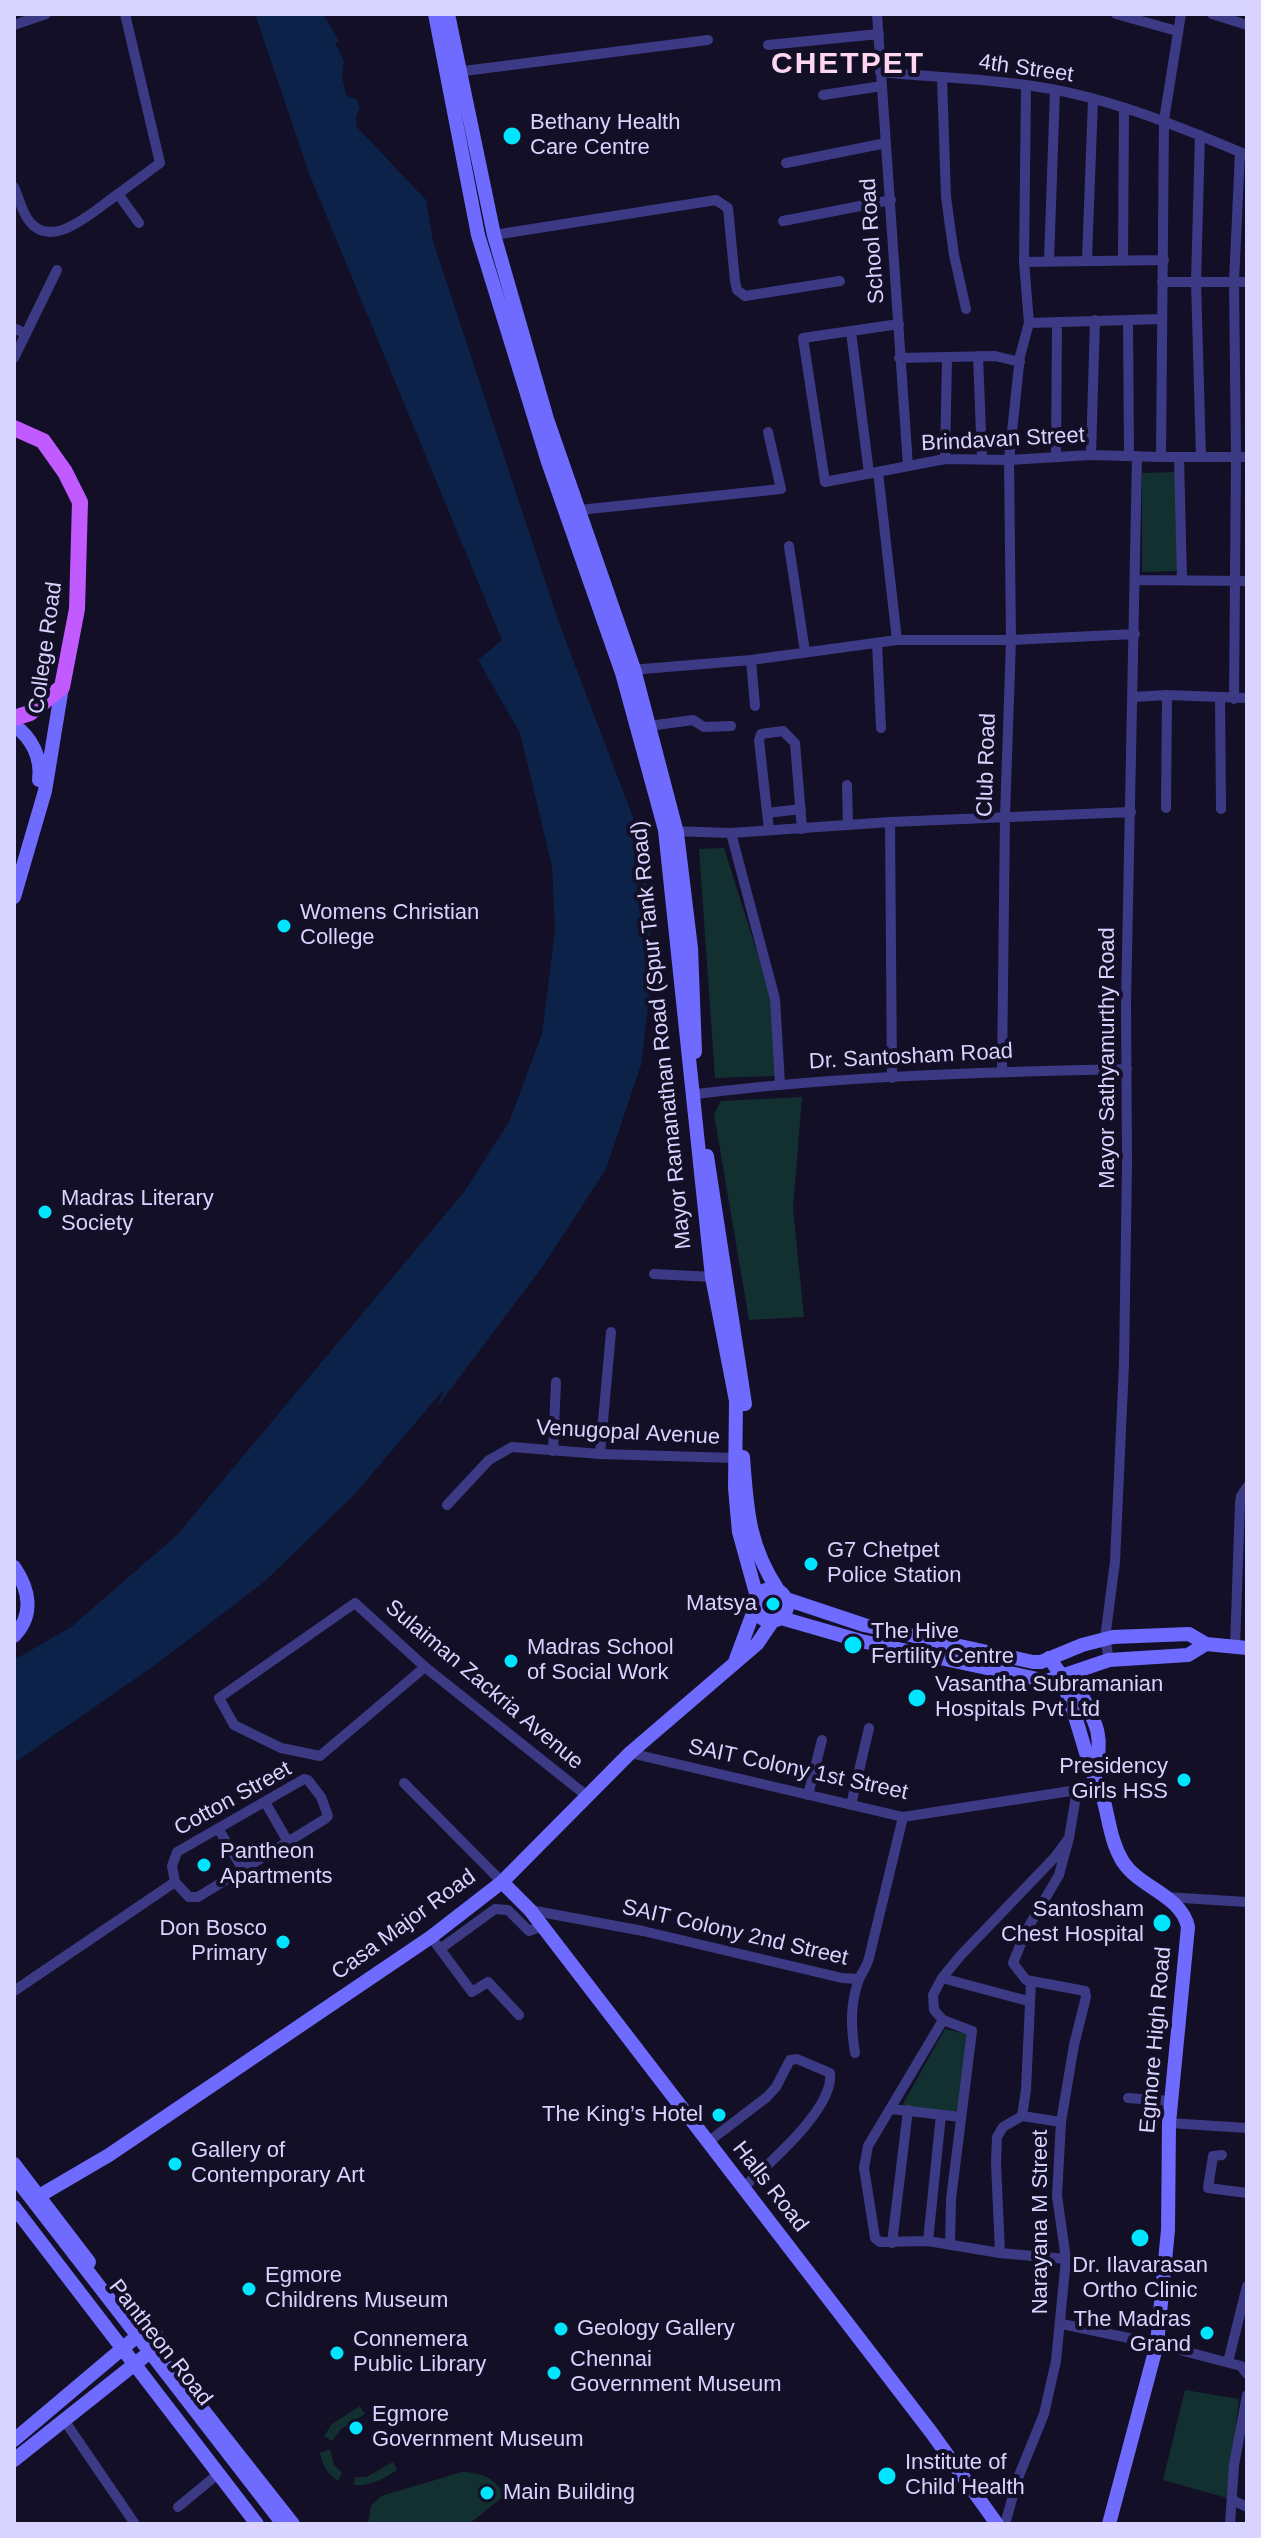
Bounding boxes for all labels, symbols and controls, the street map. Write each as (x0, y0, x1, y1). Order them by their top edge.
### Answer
district label: CHETPET (771, 47, 925, 83)
street label: 4th Street (977, 49, 1075, 89)
place label: Bethany Health Care Centre (530, 110, 680, 162)
marker: Bethany Health Care Centre (501, 125, 523, 147)
street label: School Road (855, 177, 891, 305)
street label: Brindavan Street (920, 423, 1086, 457)
street label: College Road (24, 580, 68, 716)
street label: Club Road (972, 713, 1002, 817)
street label: Mayor Ramanathan Road (Spur Tank Road) (626, 820, 698, 1250)
place label: Womens Christian College (300, 900, 479, 952)
marker: Womens Christian College (275, 917, 293, 935)
street label: Mayor Sathyamurthy Road (1095, 927, 1121, 1189)
street label: Dr. Santosham Road (808, 1038, 1014, 1076)
place label: Madras Literary Society (61, 1186, 214, 1238)
marker: Madras Literary Society (36, 1203, 54, 1221)
street label: Venugopal Avenue (535, 1415, 721, 1451)
place label: G7 Chetpet Police Station (827, 1538, 962, 1590)
marker: G7 Chetpet Police Station (802, 1555, 820, 1573)
place label: Matsya (686, 1591, 757, 1617)
street label: Sulaiman Zackria Avenue (380, 1594, 588, 1776)
marker: Matsya (764, 1595, 782, 1613)
place label: The Hive Fertility Centre (871, 1619, 1014, 1670)
marker: The Hive Fertility Centre (842, 1634, 864, 1656)
place label: Madras School of Social Work (527, 1635, 674, 1686)
marker: Madras School of Social Work (502, 1652, 520, 1670)
place label: Vasantha Subramanian Hospitals Pvt Ltd (935, 1672, 1163, 1724)
marker: Vasantha Subramanian Hospitals Pvt Ltd (906, 1687, 928, 1709)
street label: SAIT Colony 1st Street (686, 1734, 910, 1806)
place label: Presidency Girls HSS (1059, 1754, 1168, 1806)
street label: Cotton Street (170, 1756, 296, 1842)
marker: Presidency Girls HSS (1175, 1771, 1193, 1789)
place label: Pantheon Apartments (220, 1839, 332, 1890)
marker: Pantheon Apartments (195, 1856, 213, 1874)
street label: Casa Major Road (327, 1864, 481, 1986)
street label: SAIT Colony 2nd Street (619, 1894, 851, 1972)
place label: Santosham Chest Hospital (1001, 1897, 1144, 1948)
marker: Santosham Chest Hospital (1151, 1912, 1173, 1934)
place label: Don Bosco Primary (159, 1916, 267, 1968)
marker: Don Bosco Primary (274, 1933, 292, 1951)
street label: Egmore High Road (1135, 1946, 1177, 2134)
place label: The King’s Hotel (542, 2102, 703, 2128)
marker: The King’s Hotel (710, 2106, 728, 2124)
street label: Narayana M Street (1028, 2130, 1054, 2314)
street label: Halls Road (726, 2136, 814, 2238)
place label: Gallery of Contemporary Art (191, 2138, 365, 2190)
marker: Gallery of Contemporary Art (166, 2155, 184, 2173)
marker: Dr. Ilavarasan Ortho Clinic (1129, 2227, 1151, 2249)
place label: Dr. Ilavarasan Ortho Clinic (1072, 2253, 1208, 2304)
place label: Egmore Childrens Museum (265, 2263, 448, 2314)
street label: Pantheon Road (103, 2275, 217, 2411)
marker: Egmore Childrens Museum (240, 2280, 258, 2298)
place label: The Madras Grand (1074, 2307, 1191, 2358)
place label: Geology Gallery (577, 2316, 735, 2342)
marker: Geology Gallery (552, 2320, 570, 2338)
marker: The Madras Grand (1198, 2324, 1216, 2342)
place label: Connemera Public Library (353, 2327, 486, 2378)
marker: Connemera Public Library (328, 2344, 346, 2362)
place label: Chennai Government Museum (570, 2347, 782, 2398)
marker: Chennai Government Museum (545, 2364, 563, 2382)
place label: Egmore Government Museum (372, 2402, 584, 2454)
marker: Egmore Government Museum (347, 2419, 365, 2437)
place label: Institute of Child Health (905, 2450, 1025, 2502)
marker: Institute of Child Health (876, 2465, 898, 2487)
place label: Main Building (503, 2480, 635, 2506)
marker: Main Building (478, 2484, 496, 2502)

